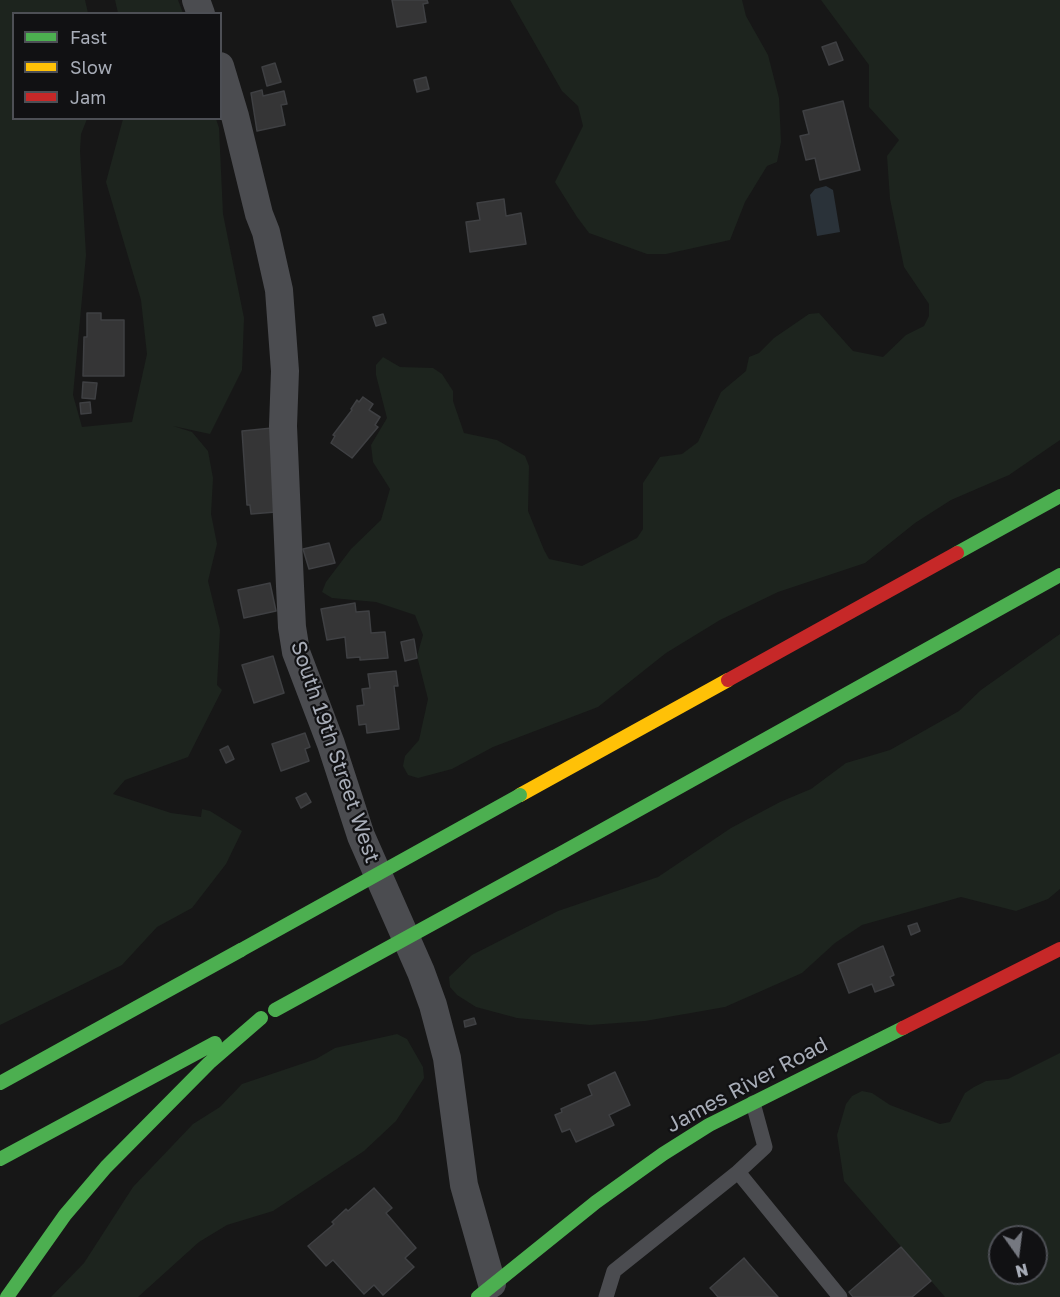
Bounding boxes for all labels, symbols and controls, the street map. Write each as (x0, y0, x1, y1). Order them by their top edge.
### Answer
legend (12, 12, 222, 120)
text: Fast (70, 26, 107, 48)
text: Slow (70, 56, 112, 78)
text: Jam (70, 86, 106, 108)
street label: South 19th Street West (285, 638, 385, 866)
street label: James River Road (662, 1032, 832, 1138)
north arrow (988, 1225, 1048, 1285)
text: N (1014, 1259, 1030, 1282)

